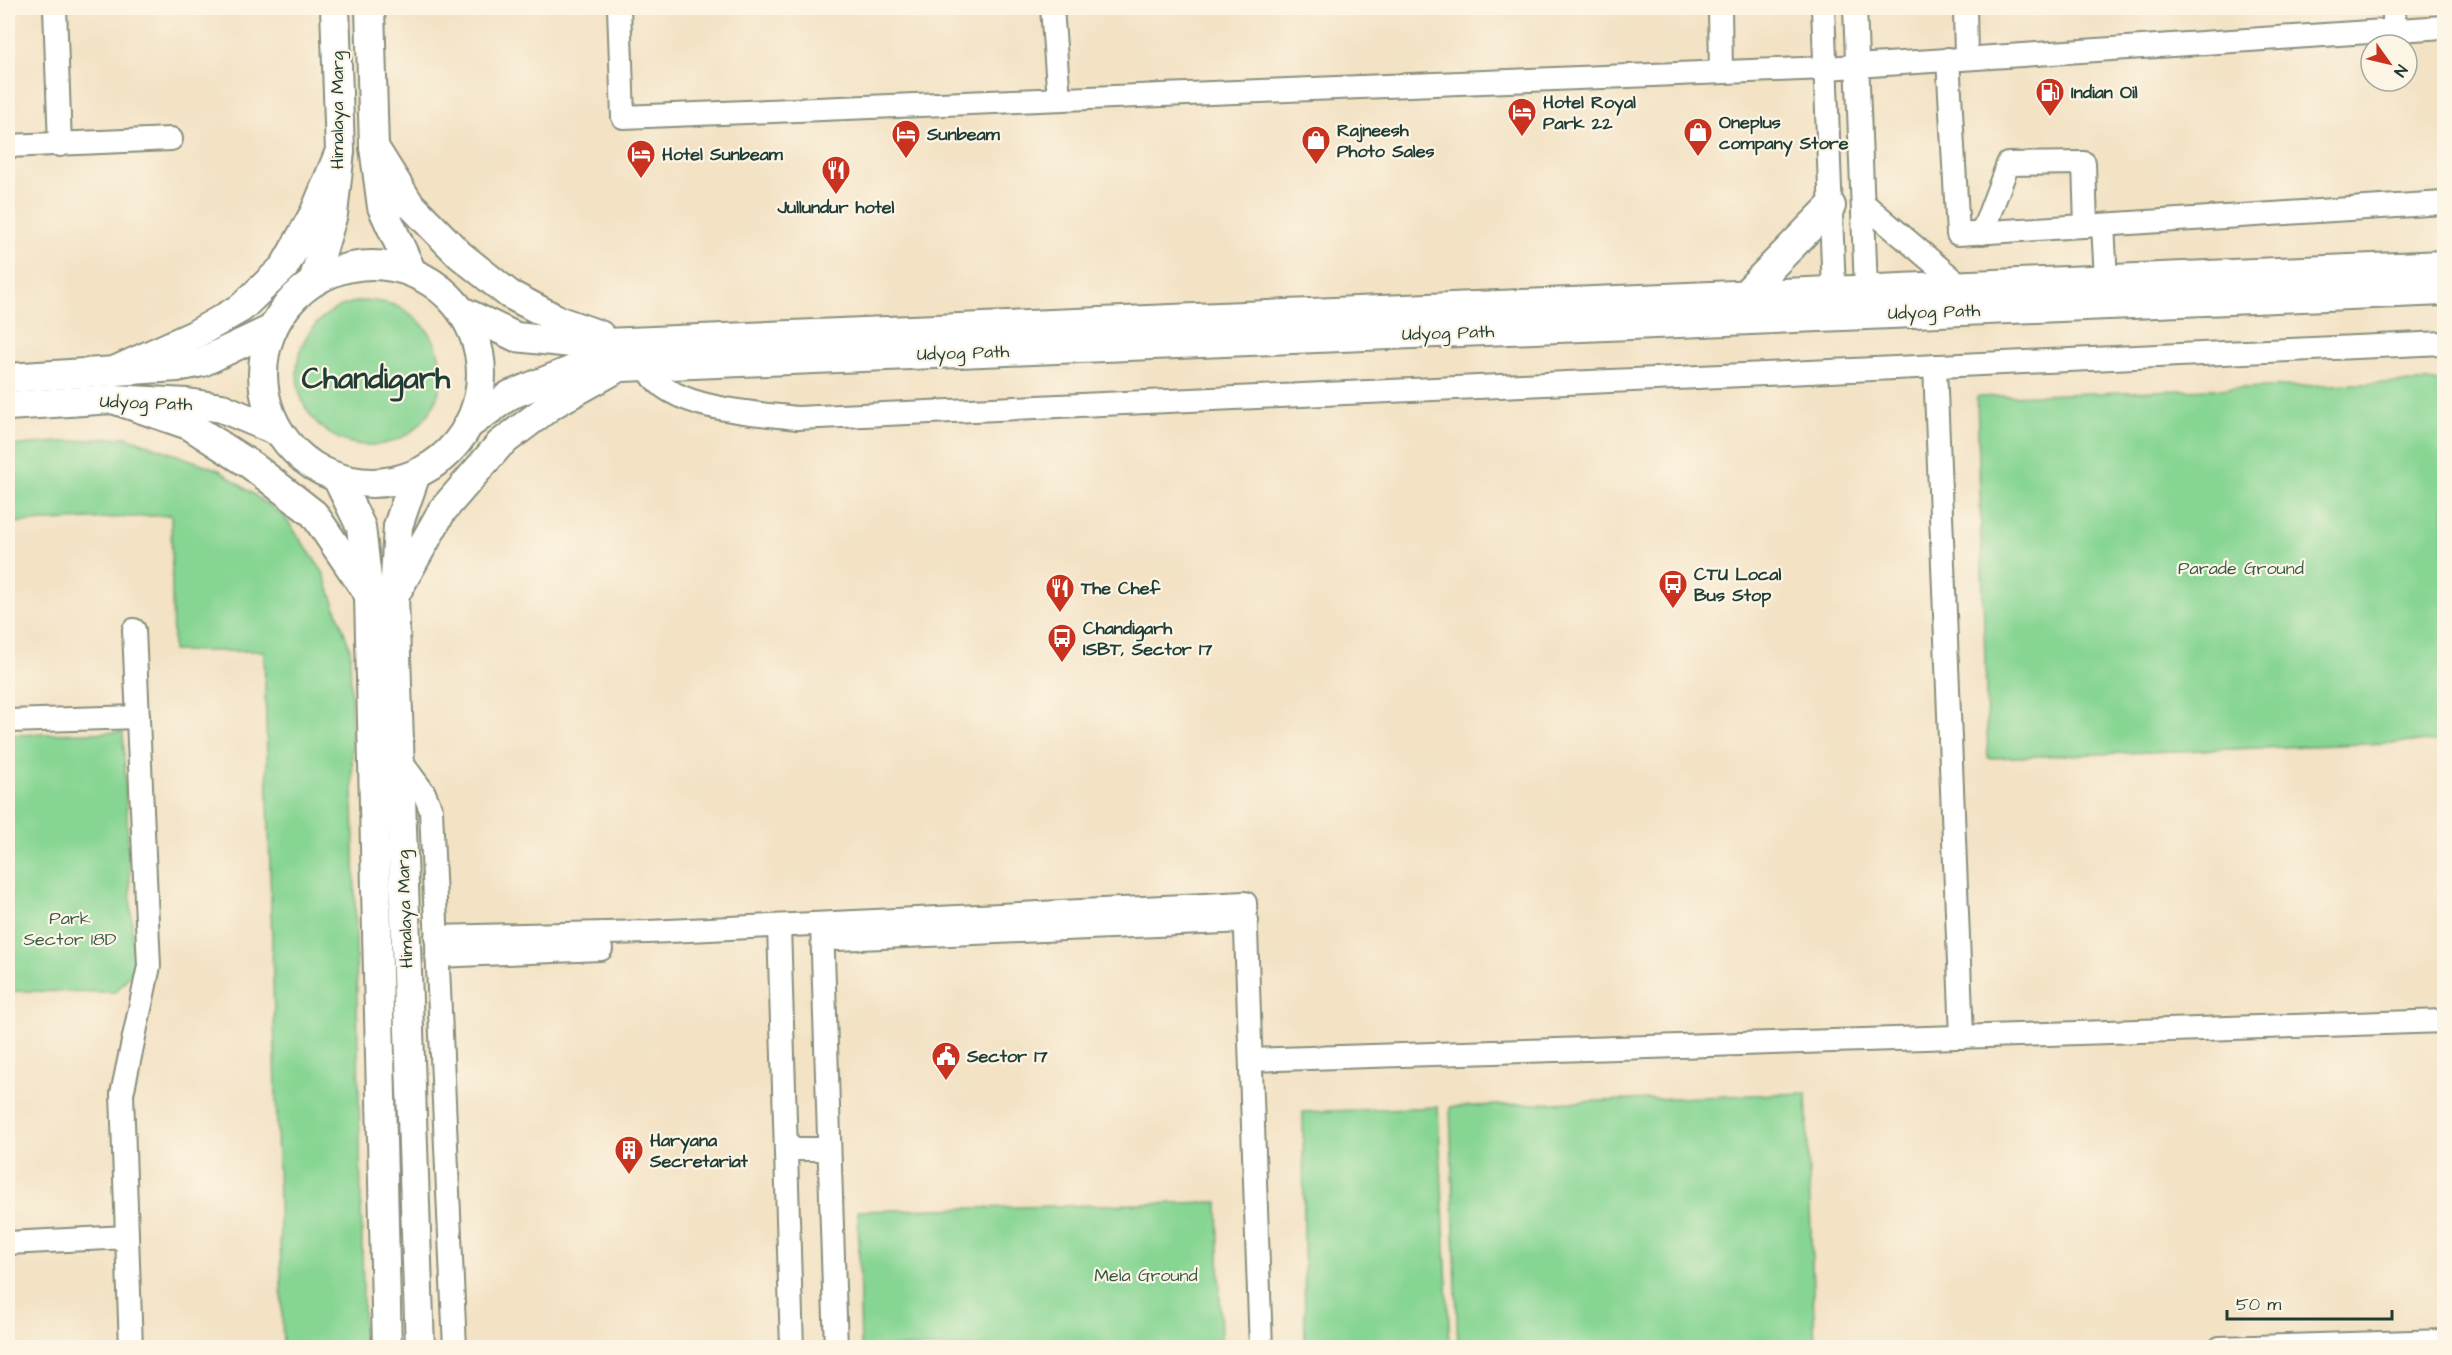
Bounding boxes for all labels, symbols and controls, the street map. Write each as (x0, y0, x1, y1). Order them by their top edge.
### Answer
north arrow (2359, 33, 2419, 93)
street label: Himalaya Marg (325, 51, 351, 169)
text: N (2389, 61, 2413, 81)
fuel station icon: Indian Oil (2034, 76, 2066, 118)
place label: Indian Oil (2071, 80, 2138, 105)
place label: Hotel Royal Park 22 (1543, 90, 1636, 136)
hotel icon: Hotel Royal Park 22 (1506, 96, 1538, 138)
place label: Oneplus company Store (1719, 110, 1849, 157)
shop icon: Oneplus company Store (1682, 116, 1714, 158)
hotel icon: Sunbeam (890, 118, 922, 160)
place label: Rajneesh Photo Sales (1337, 118, 1434, 164)
place label: Sunbeam (926, 122, 1001, 147)
shop icon: Rajneesh Photo Sales (1300, 124, 1332, 166)
hotel icon: Hotel Sunbeam (625, 138, 657, 180)
place label: Hotel Sunbeam (662, 142, 784, 167)
restaurant icon: Jullundur hotel (820, 154, 852, 196)
place label: Jullundur hotel (777, 195, 895, 220)
street label: Udyog Path (1887, 298, 1981, 327)
street label: Udyog Path (1401, 319, 1495, 348)
street label: Udyog Path (916, 339, 1010, 368)
district label: Chandigarh (302, 358, 451, 402)
street label: Udyog Path (99, 389, 193, 418)
park label: Parade Ground (2178, 556, 2304, 581)
place label: CTU Local Bus Stop (1694, 562, 1781, 608)
bus stop icon: CTU Local Bus Stop (1657, 568, 1689, 610)
restaurant icon: The Chef (1044, 572, 1076, 614)
place label: The Chef (1080, 576, 1161, 601)
place label: Chandigarh ISBT, Sector 17 (1083, 616, 1213, 662)
bus stop icon: Chandigarh ISBT, Sector 17 (1046, 622, 1078, 664)
street label: Himalaya Marg (390, 849, 421, 969)
park label: Park Sector 18D (24, 906, 117, 952)
public building icon: Sector 17 (930, 1040, 962, 1082)
place label: Sector 17 (966, 1044, 1049, 1069)
place label: Haryana Secretariat (649, 1128, 749, 1174)
building icon: Haryana Secretariat (613, 1134, 645, 1176)
park label: Mela Ground (1094, 1263, 1198, 1288)
scale bar (2227, 1283, 2392, 1321)
text: 50 m (2236, 1292, 2281, 1317)

